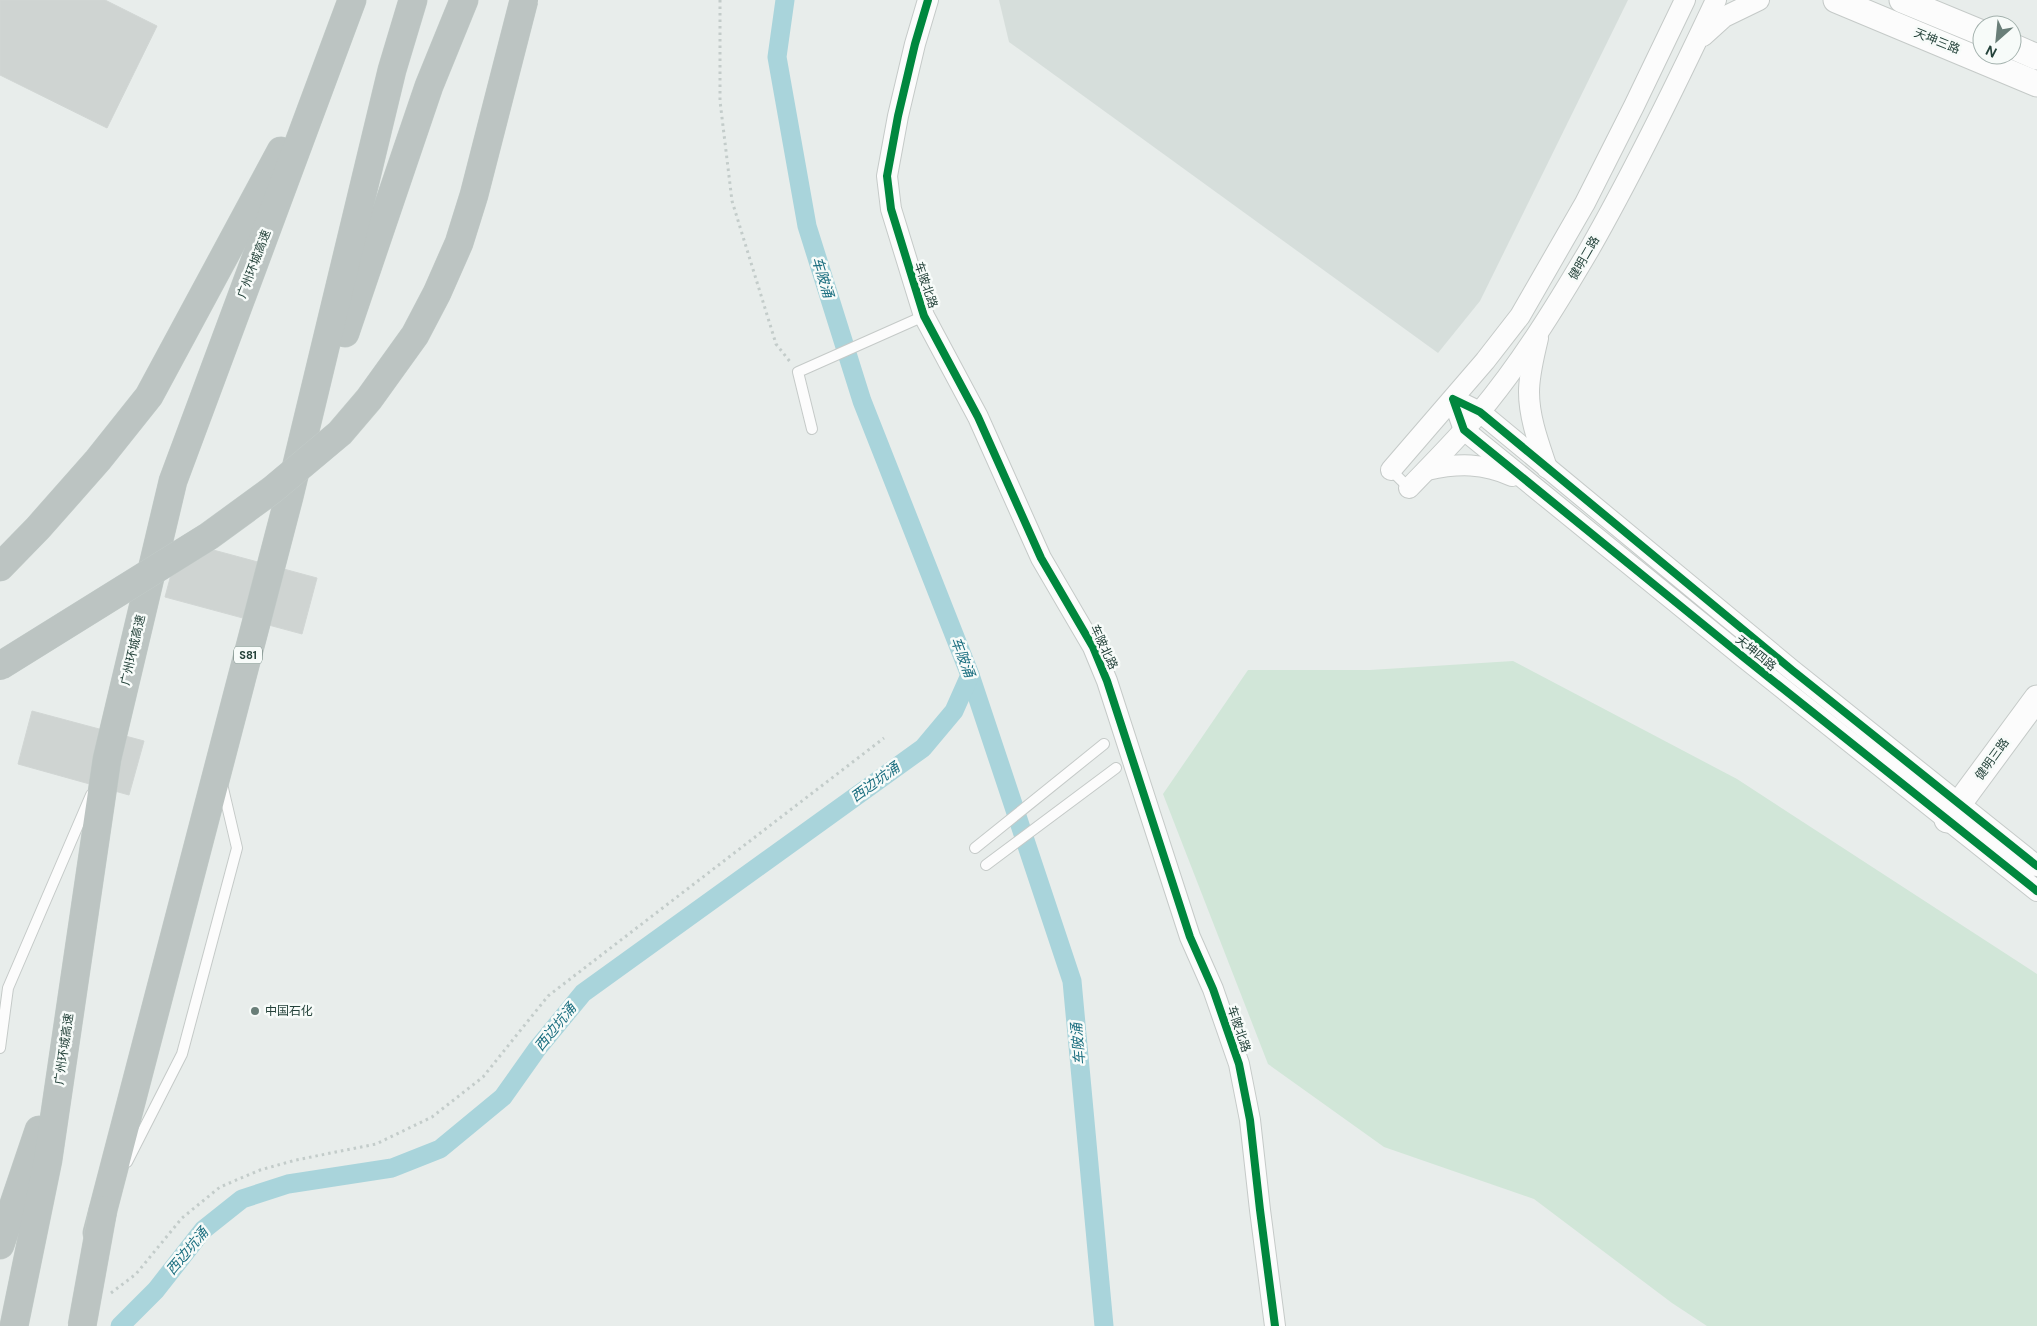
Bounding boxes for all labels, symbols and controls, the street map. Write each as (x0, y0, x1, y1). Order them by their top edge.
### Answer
north arrow (1972, 15, 2022, 65)
street label: 天坤三路 (1912, 25, 1962, 57)
text: N (1982, 41, 2000, 62)
street label: 广州环城高速 (234, 228, 274, 300)
street label: 健明二路 (1565, 233, 1603, 283)
water label: 车陂涌 (808, 254, 838, 302)
street label: 车陂北路 (911, 260, 941, 310)
street label: 广州环城高速 (117, 613, 149, 687)
street label: 车陂北路 (1087, 622, 1121, 672)
street label: 天坤四路 (1732, 632, 1780, 674)
water label: 车陂涌 (947, 634, 980, 682)
road number: S81 (234, 646, 262, 664)
street label: 健明三路 (1971, 735, 2013, 783)
water label: 西边坑涌 (847, 757, 905, 806)
water label: 西边坑涌 (530, 998, 581, 1054)
place label: 中国石化 (265, 1003, 313, 1019)
street label: 车陂北路 (1224, 1004, 1254, 1054)
marker: 中国石化 (249, 1005, 261, 1017)
street label: 广州环城高速 (51, 1012, 77, 1086)
water label: 车陂涌 (1067, 1020, 1089, 1066)
water label: 西边坑涌 (162, 1222, 213, 1278)

